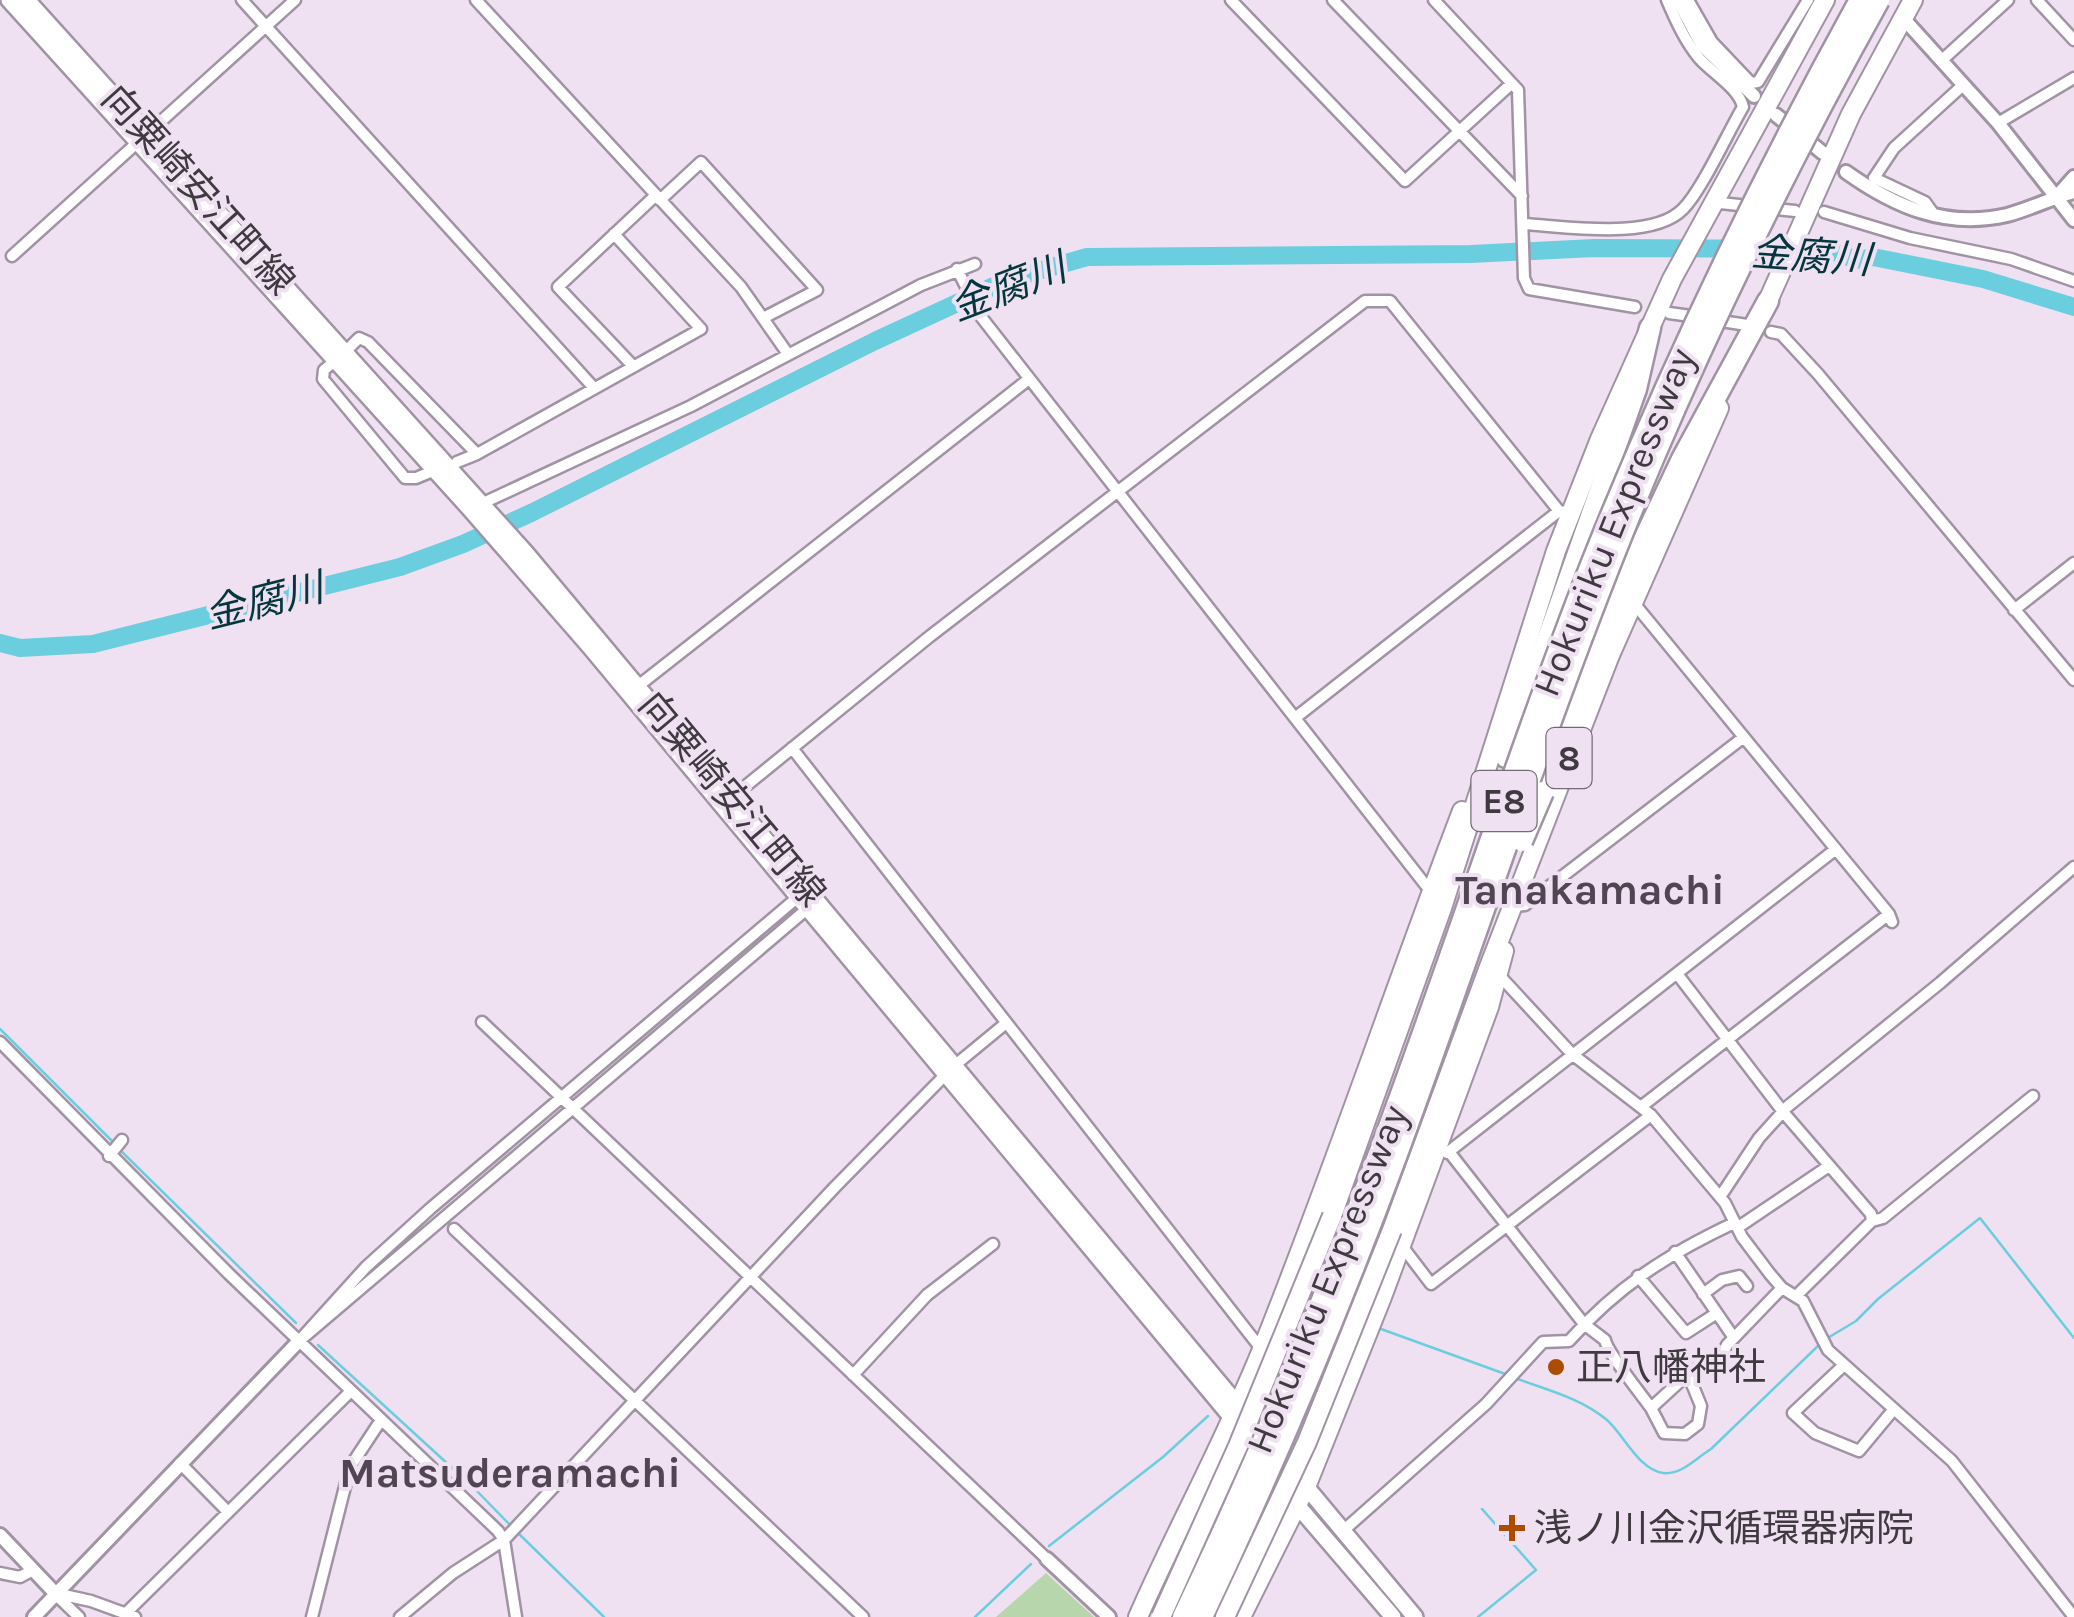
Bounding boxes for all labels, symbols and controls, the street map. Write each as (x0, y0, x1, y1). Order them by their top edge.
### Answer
street label: 向粟崎安江町線 (92, 76, 304, 304)
water label: 金腐川 (1750, 228, 1876, 284)
water label: 金腐川 (944, 242, 1076, 330)
street label: Hokuriku Expressway (1524, 341, 1705, 703)
water label: 金腐川 (200, 563, 332, 638)
street label: 向粟崎安江町線 (629, 683, 835, 915)
road number: 8 (1546, 728, 1592, 788)
road number: E8 (1472, 771, 1536, 831)
district label: Tanakamachi (1455, 865, 1725, 915)
street label: Hokuriku Expressway (1237, 1098, 1418, 1460)
place label: 正八幡神社 (1576, 1345, 1766, 1390)
marker: 正八幡神社 (1545, 1356, 1567, 1378)
district label: Matsuderamachi (339, 1448, 681, 1498)
place label: 浅ノ川金沢循環器病院 (1534, 1506, 1914, 1551)
marker: 浅ノ川金沢循環器病院 (1499, 1515, 1525, 1541)

